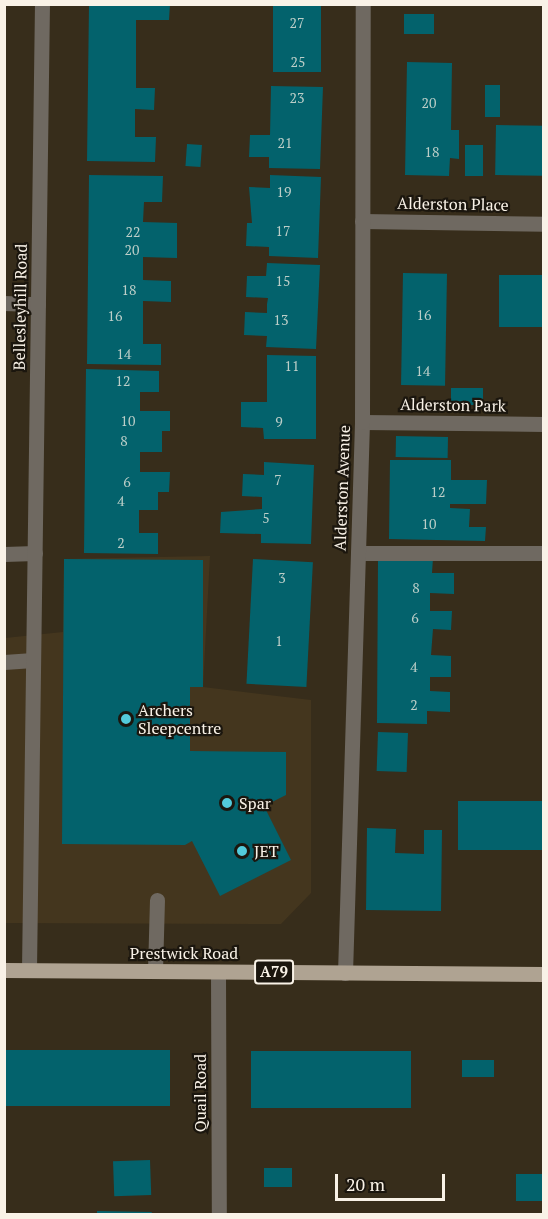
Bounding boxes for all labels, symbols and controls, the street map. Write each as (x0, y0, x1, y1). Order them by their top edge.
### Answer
house number: 27 (290, 15, 304, 31)
house number: 25 (291, 54, 305, 70)
house number: 23 (290, 90, 304, 106)
house number: 20 (422, 95, 436, 111)
house number: 21 (278, 135, 292, 151)
house number: 18 (425, 144, 439, 160)
house number: 19 (277, 184, 291, 200)
street label: Alderston Place (397, 193, 509, 215)
house number: 17 (276, 223, 290, 239)
house number: 22 (126, 224, 140, 240)
house number: 20 (125, 242, 139, 258)
street label: Bellesleyhill Road (9, 244, 31, 370)
house number: 15 (276, 273, 290, 289)
house number: 18 (122, 282, 136, 298)
house number: 16 (417, 307, 431, 323)
house number: 16 (108, 308, 122, 324)
house number: 13 (274, 312, 288, 328)
house number: 14 (117, 346, 131, 362)
house number: 11 (285, 358, 299, 374)
house number: 14 (416, 363, 430, 379)
house number: 12 (116, 373, 130, 389)
street label: Alderston Park (400, 394, 506, 416)
house number: 10 (121, 413, 135, 429)
house number: 9 (275, 414, 283, 430)
street label: Alderston Avenue (330, 425, 354, 551)
house number: 8 (120, 433, 128, 449)
house number: 7 (274, 472, 282, 488)
house number: 6 (123, 474, 131, 490)
house number: 12 (431, 484, 445, 500)
house number: 4 (117, 493, 125, 509)
house number: 5 (262, 510, 270, 526)
house number: 10 (422, 516, 436, 532)
house number: 2 (117, 535, 125, 551)
house number: 3 (278, 570, 286, 586)
house number: 8 (412, 580, 420, 596)
house number: 6 (411, 610, 419, 626)
house number: 1 (275, 633, 283, 649)
house number: 4 (410, 659, 418, 675)
house number: 2 (410, 697, 418, 713)
place label: Archers Sleepcentre (138, 700, 221, 738)
marker: Archers Sleepcentre (119, 712, 133, 726)
place label: Spar (239, 793, 271, 813)
marker: Spar (220, 796, 234, 810)
place label: JET (254, 841, 279, 861)
marker: JET (235, 844, 249, 858)
street label: Prestwick Road (130, 943, 238, 963)
road number: A79 (253, 960, 295, 984)
street label: Quail Road (190, 1054, 210, 1132)
scale bar (338, 1162, 448, 1200)
text: 20 m (346, 1172, 385, 1196)

